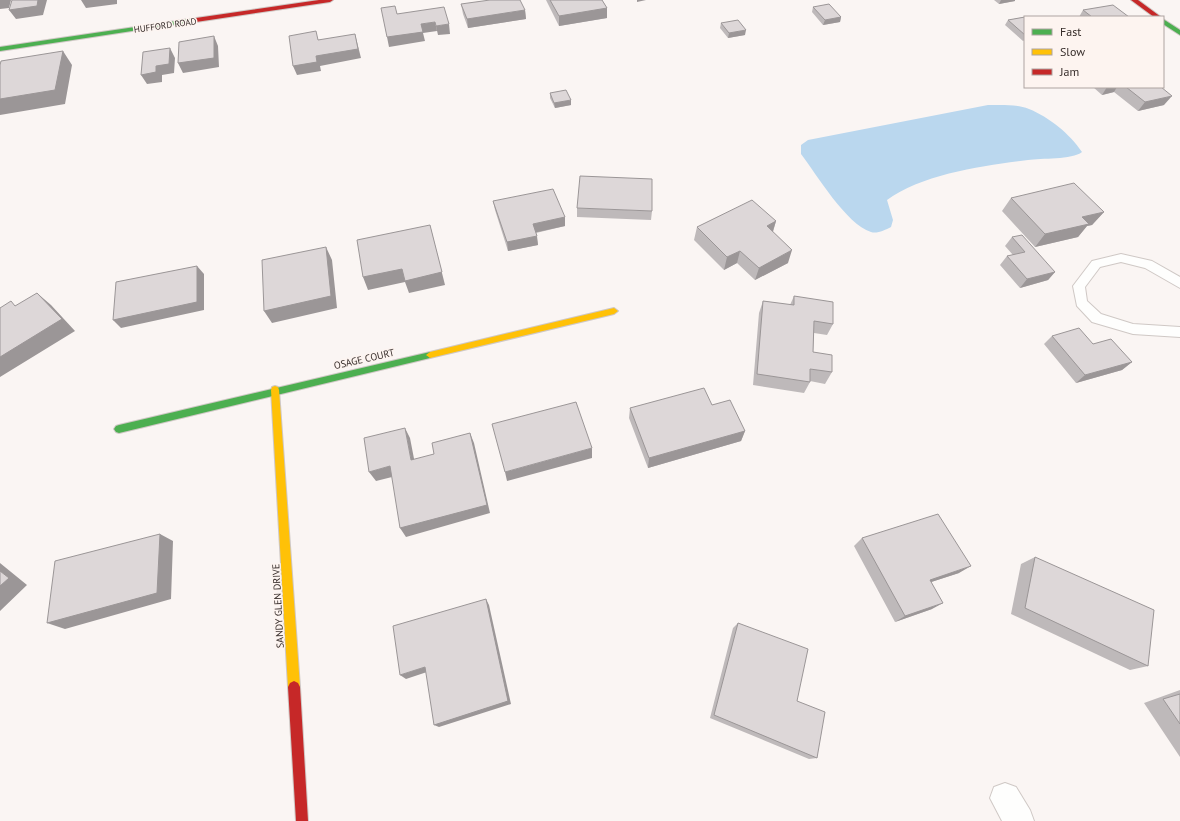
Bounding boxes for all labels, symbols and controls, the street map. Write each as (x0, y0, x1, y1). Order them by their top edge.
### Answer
street label: HUFFORD ROAD (133, 15, 197, 35)
legend (1024, 16, 1164, 88)
text: Fast (1060, 24, 1081, 39)
text: Slow (1060, 44, 1085, 59)
text: Jam (1059, 64, 1079, 79)
street label: OSAGE COURT (333, 346, 396, 372)
street label: SANDY GLEN DRIVE (269, 563, 287, 649)

